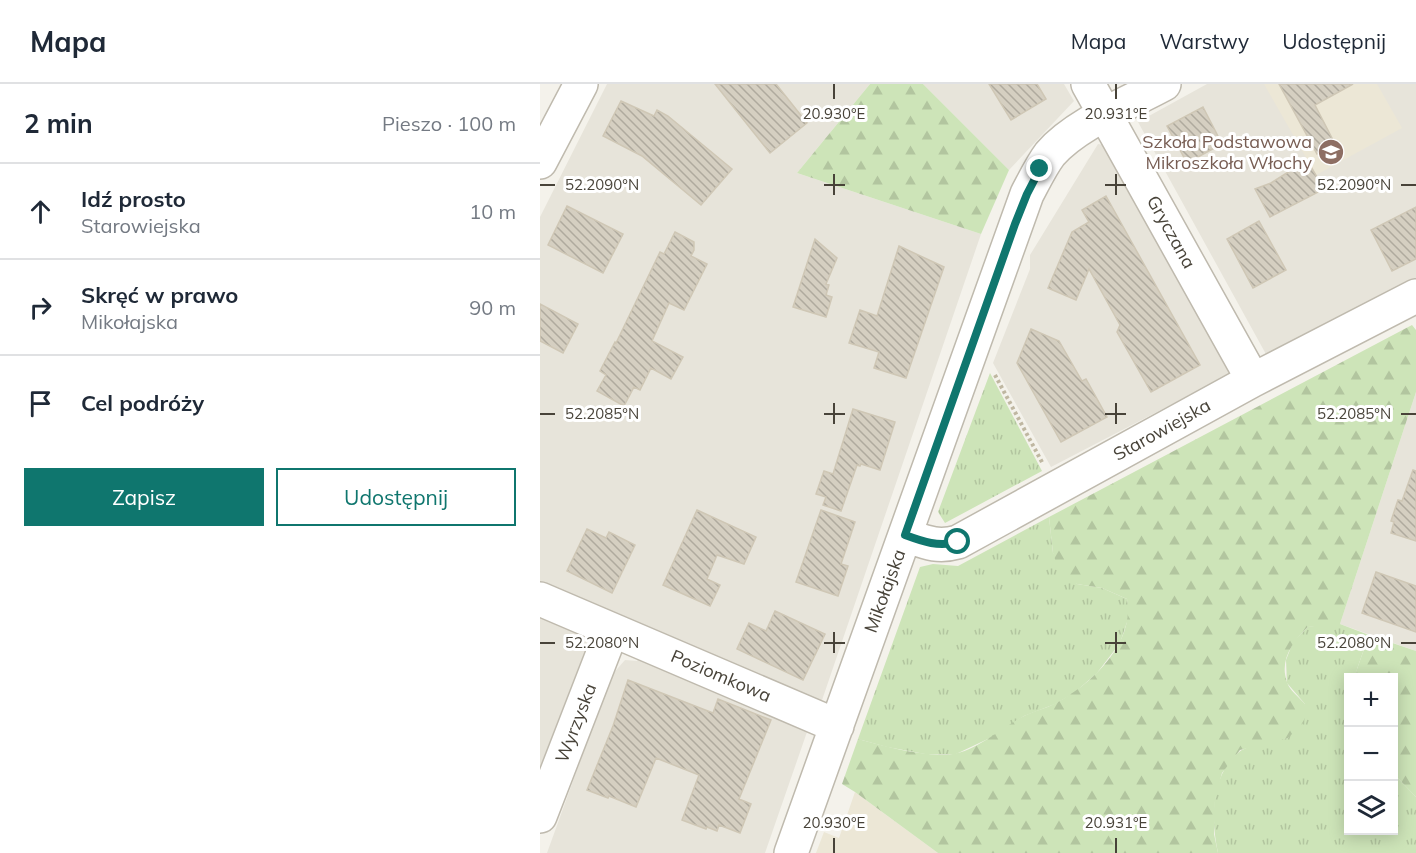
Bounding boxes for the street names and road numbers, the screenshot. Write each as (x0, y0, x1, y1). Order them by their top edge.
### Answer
street label: Gryczana (1142, 191, 1201, 272)
street label: Starowiejska (1109, 393, 1214, 466)
street label: Mikołajska (859, 546, 910, 636)
street label: Poziomkowa (668, 644, 775, 707)
street label: Wyrzyska (550, 680, 601, 766)

